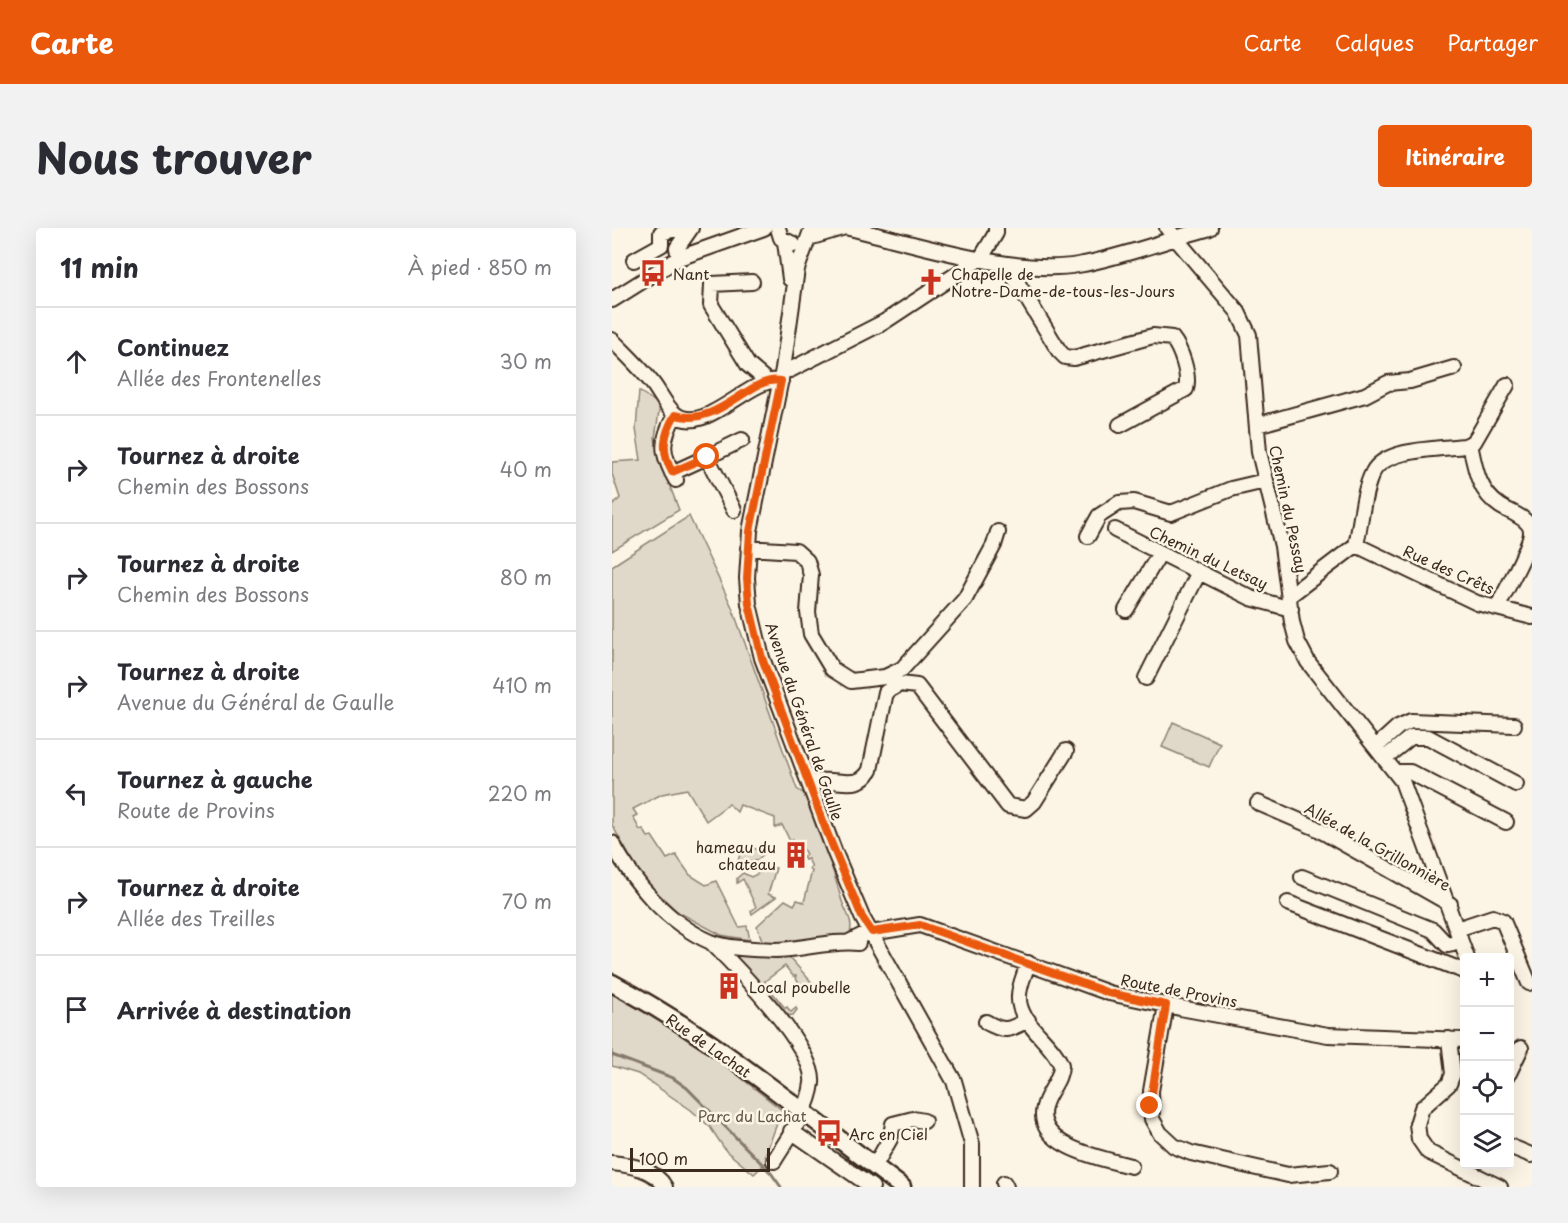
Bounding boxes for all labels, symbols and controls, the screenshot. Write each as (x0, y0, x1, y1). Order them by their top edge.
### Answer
text: Carte (30, 21, 114, 64)
text: Carte (1244, 26, 1302, 58)
text: Calques (1335, 26, 1414, 58)
text: Partager (1447, 26, 1538, 58)
text: Nous trouver (36, 125, 312, 188)
button: Itinéraire (1378, 125, 1532, 187)
text: 11 min (60, 248, 139, 287)
text: À pied · 850 m (408, 252, 552, 282)
bus stop icon: Nant (638, 258, 668, 288)
place label: Nant (673, 262, 709, 285)
place label: Chapelle de Notre-Dame-de-tous-les-Jours (951, 262, 1175, 302)
church icon: Chapelle de Notre-Dame-de-tous-les-Jours (916, 267, 946, 297)
text: Continuez (117, 330, 229, 363)
icon: ahead (60, 345, 93, 378)
text: 30 m (499, 346, 552, 376)
text: Allée des Frontenelles (117, 363, 321, 393)
text: Tournez à droite (117, 438, 300, 471)
route start (693, 443, 719, 469)
street label: Chemin du Pessay (1264, 443, 1314, 575)
icon: right (60, 453, 93, 486)
text: 40 m (500, 454, 552, 484)
text: Chemin des Bossons (117, 471, 309, 501)
street label: Chemin du Letsay (1146, 519, 1272, 595)
street label: Rue des Crêts (1400, 539, 1498, 599)
text: Tournez à droite (117, 546, 300, 579)
icon: right (60, 561, 93, 594)
text: 80 m (500, 562, 552, 592)
text: Chemin des Bossons (117, 579, 309, 609)
street label: Avenue du Général de Gaulle (760, 619, 850, 823)
text: Tournez à droite (117, 654, 300, 687)
icon: right (60, 669, 93, 702)
text: 410 m (492, 670, 552, 700)
text: Avenue du Général de Gaulle (117, 687, 394, 717)
text: Tournez à gauche (117, 762, 313, 795)
icon: left (60, 777, 93, 810)
text: 220 m (488, 778, 552, 808)
text: Route de Provins (117, 795, 275, 825)
street label: Allée de la Grillonnière (1301, 796, 1455, 896)
place label: hameau du chateau (696, 835, 776, 875)
building icon: hameau du chateau (781, 840, 811, 870)
text: Tournez à droite (117, 870, 300, 903)
icon: right (60, 885, 93, 918)
text: 70 m (502, 886, 552, 916)
text: Allée des Treilles (117, 903, 275, 933)
map controls (1460, 953, 1514, 1169)
button: + (1460, 953, 1514, 1007)
street label: Route de Provins (1119, 967, 1239, 1013)
building icon: Local poubelle (714, 971, 744, 1001)
place label: Local poubelle (749, 975, 851, 998)
icon: arrive (60, 993, 93, 1026)
text: Arrivée à destination (117, 993, 351, 1026)
street label: Rue de Lachat (662, 1007, 756, 1083)
button: − (1460, 1007, 1514, 1061)
button: locate (1460, 1061, 1514, 1115)
route end (1136, 1092, 1162, 1118)
park label: Parc du Lachat (697, 1104, 807, 1127)
button: layers (1460, 1115, 1514, 1169)
bus stop icon: Arc en Ciel (814, 1118, 844, 1148)
place label: Arc en Ciel (849, 1122, 928, 1145)
scale bar (630, 1145, 770, 1172)
text: 100 m (639, 1146, 688, 1170)

